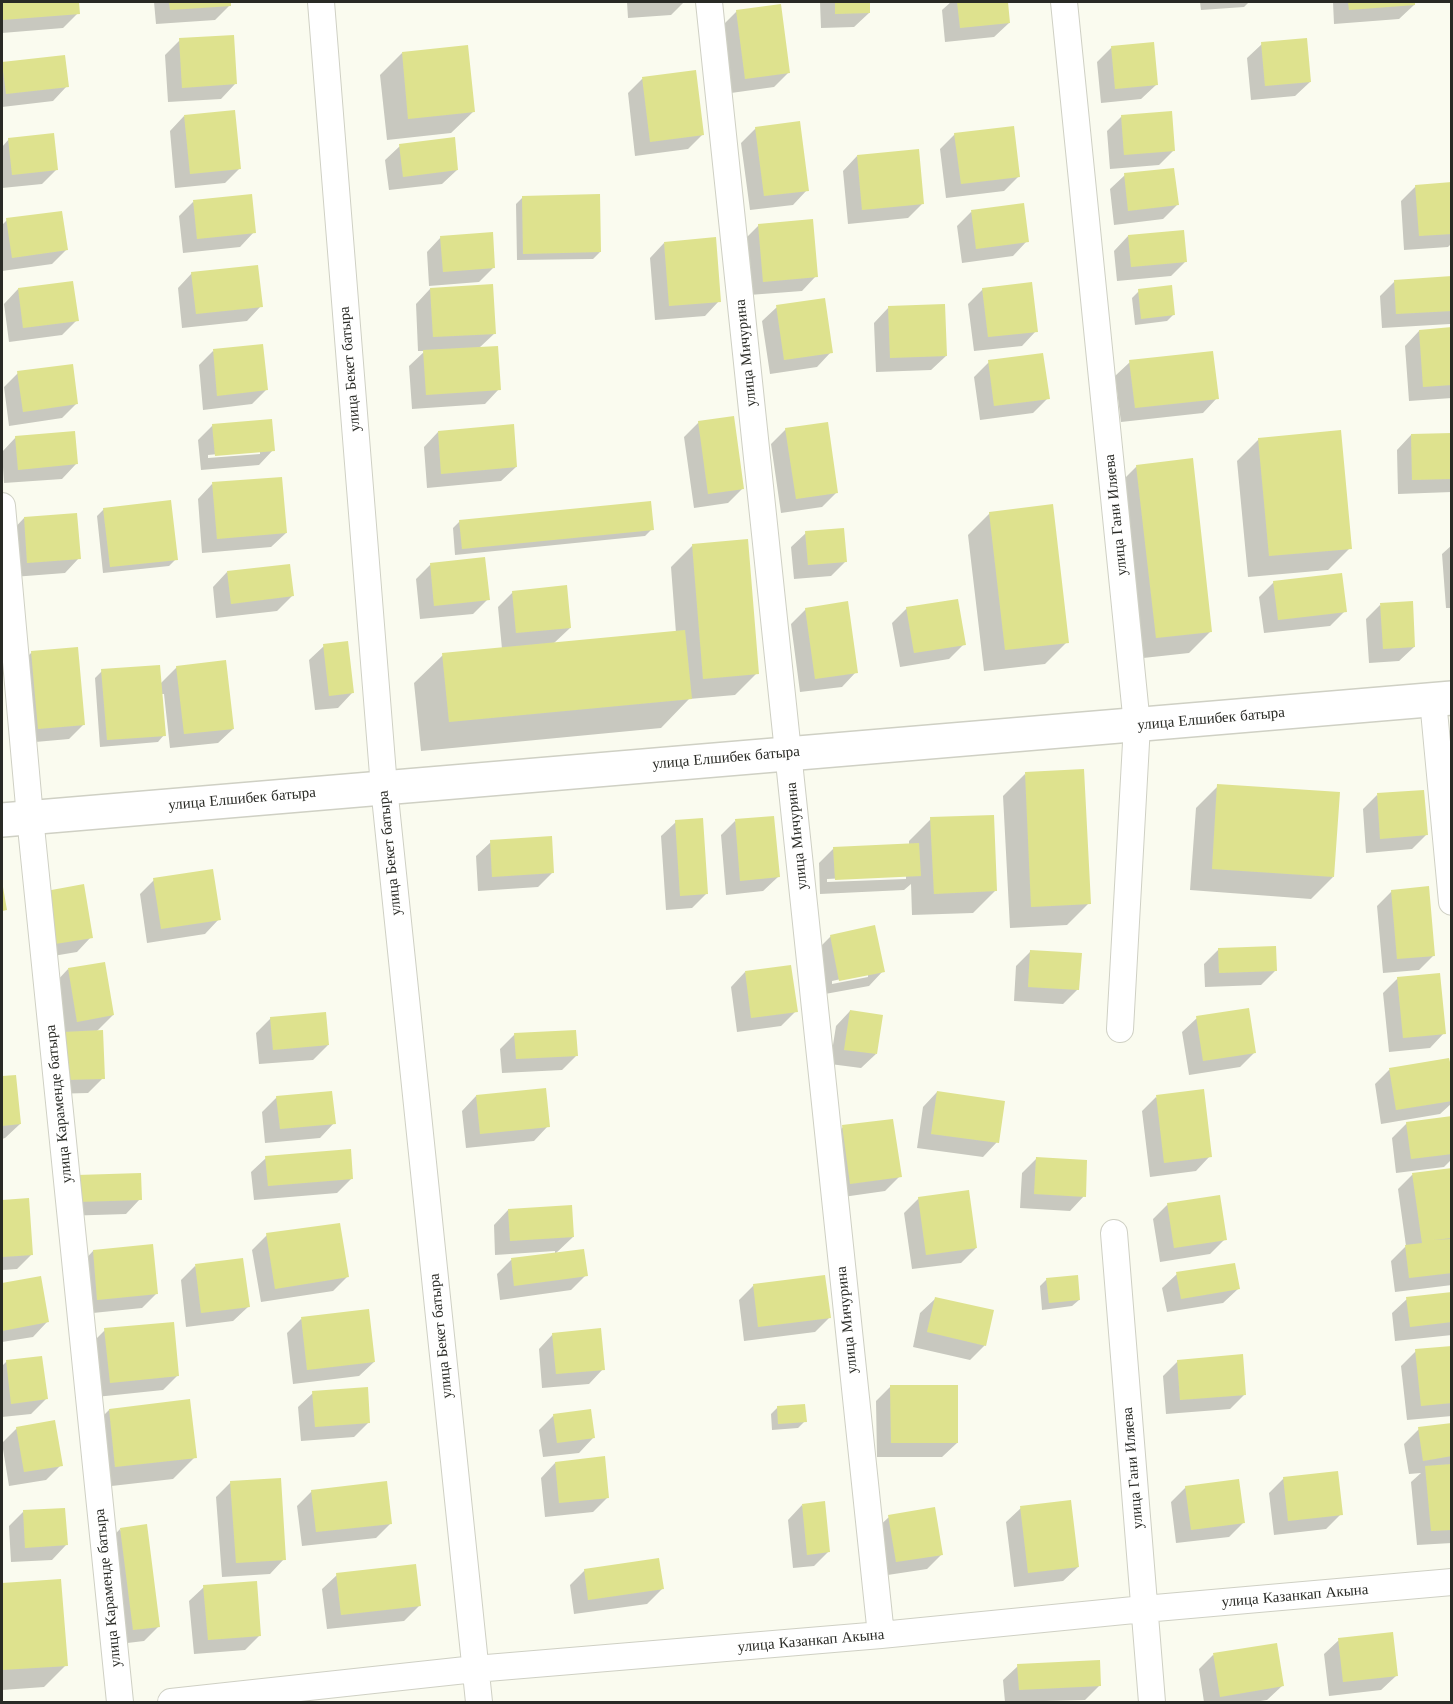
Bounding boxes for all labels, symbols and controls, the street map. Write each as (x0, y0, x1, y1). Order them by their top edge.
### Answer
street label: улица Мичурина (731, 298, 761, 408)
street label: улица Бекет батыра (336, 306, 364, 432)
street label: улица Гани Иляева (1101, 453, 1131, 577)
street label: улица Елшибек батыра (1137, 704, 1285, 734)
street label: улица Елшибек батыра (652, 743, 800, 773)
street label: улица Мичурина (782, 781, 812, 891)
street label: улица Елшибек батыра (168, 784, 316, 814)
street label: улица Бекет батыра (374, 790, 406, 916)
street label: улица Караменде батыра (42, 1024, 76, 1184)
street label: улица Мичурина (832, 1265, 862, 1375)
street label: улица Бекет батыра (425, 1273, 457, 1399)
street label: улица Гани Иляева (1119, 1406, 1147, 1530)
street label: улица Караменде батыра (91, 1508, 125, 1668)
street label: улица Казанкап Акына (1221, 1581, 1369, 1611)
street label: улица Казанкап Акына (737, 1626, 885, 1656)

